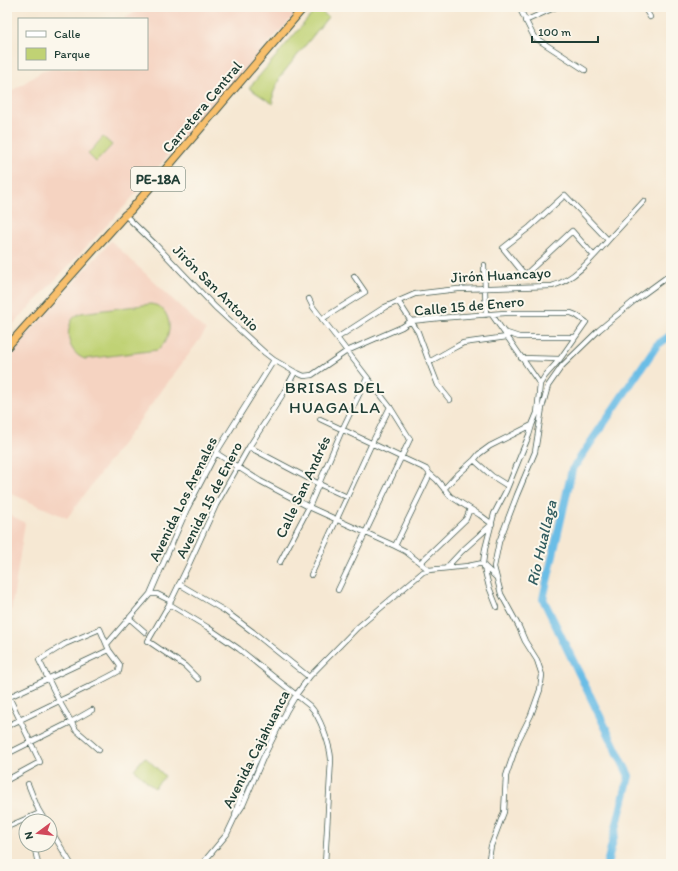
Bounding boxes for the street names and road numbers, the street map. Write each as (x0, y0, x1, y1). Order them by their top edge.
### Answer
street label: Carretera Central (158, 57, 246, 157)
road number: PE-18A (131, 167, 185, 191)
street label: Jirón San Antonio (169, 241, 263, 335)
street label: Jirón Huancayo (450, 263, 552, 287)
street label: Calle 15 de Enero (413, 292, 525, 320)
street label: Avenida Los Arenales (145, 433, 221, 564)
street label: Calle San Andrés (272, 433, 335, 541)
street label: Avenida 15 de Enero (172, 439, 246, 561)
street label: Avenida Cajahuanca (218, 686, 294, 811)

